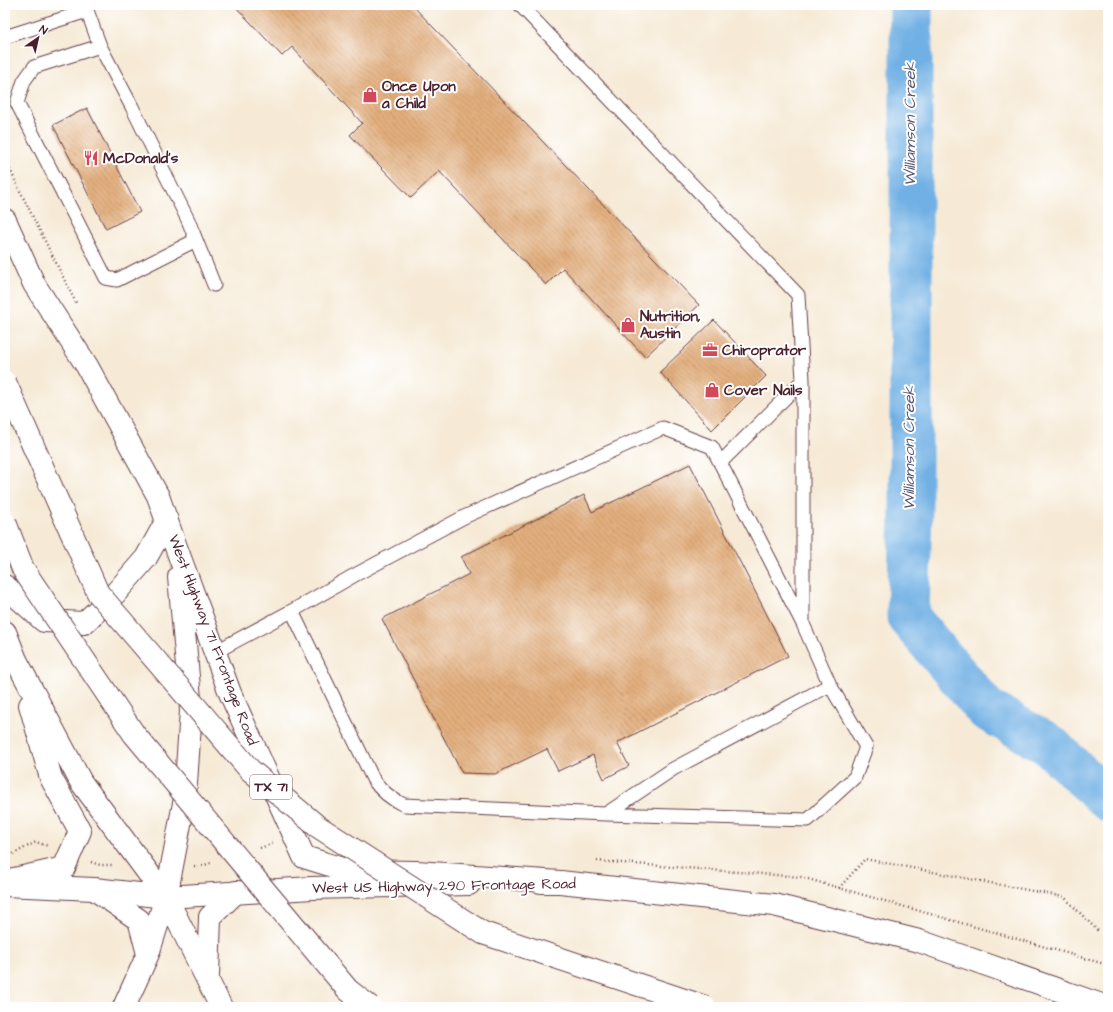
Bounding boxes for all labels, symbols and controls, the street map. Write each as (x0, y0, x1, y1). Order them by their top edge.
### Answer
north arrow (18, 18, 58, 58)
text: N (36, 22, 50, 38)
water label: Williamson Creek (899, 61, 921, 186)
place label: Once Upon a Child (381, 76, 456, 114)
shop icon: Once Upon a Child (361, 86, 379, 104)
place label: McDonald's (103, 148, 179, 169)
restaurant icon: McDonald's (82, 149, 100, 167)
place label: Nutrition, Austin (640, 306, 701, 344)
shop icon: Nutrition, Austin (619, 316, 637, 334)
place label: Chiroprator (722, 340, 807, 361)
office icon: Chiroprator (701, 341, 719, 359)
place label: Cover Nails (724, 380, 803, 401)
shop icon: Cover Nails (703, 381, 721, 399)
water label: Williamson Creek (898, 385, 920, 510)
street label: West Highway 71 Frontage Road (162, 532, 263, 749)
road number: TX 71 (250, 775, 292, 799)
street label: West US Highway 290 Frontage Road (312, 873, 576, 900)

